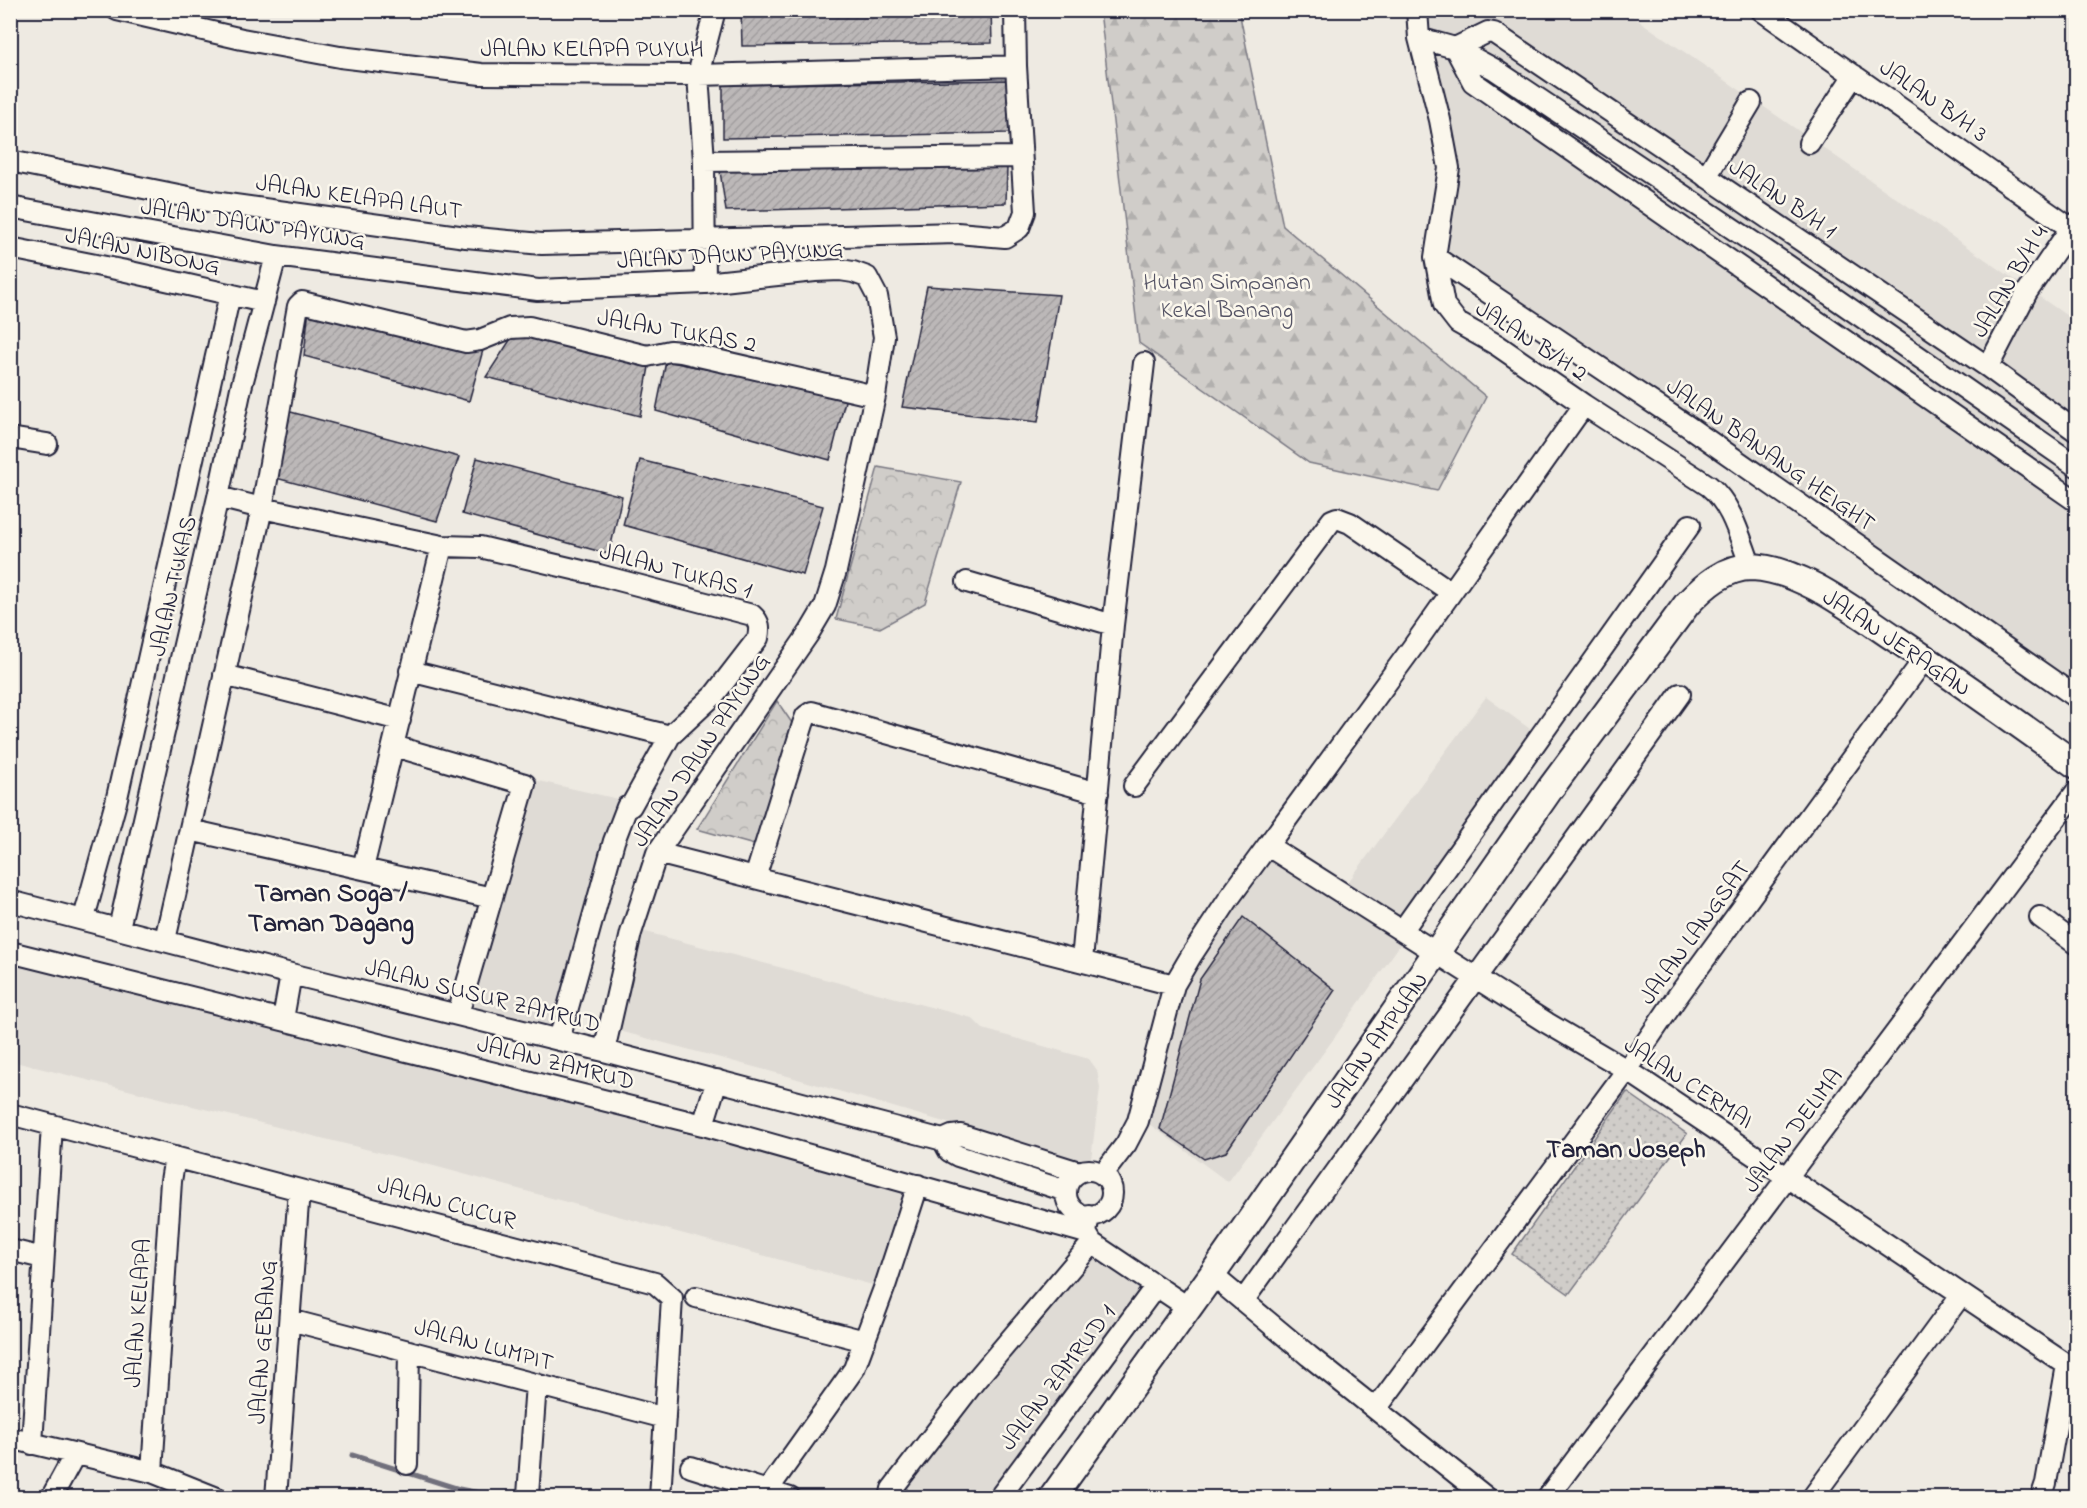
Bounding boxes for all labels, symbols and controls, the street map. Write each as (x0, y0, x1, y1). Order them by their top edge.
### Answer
street label: JALAN KELAPA PUYUH (480, 33, 704, 68)
street label: JALAN B/H 3 (1871, 52, 1994, 152)
street label: JALAN B/H 1 (1721, 151, 1843, 249)
street label: JALAN KELAPA LAUT (253, 167, 464, 230)
street label: JALAN DAUN PAYUNG (138, 190, 367, 260)
street label: JALAN NIBONG (62, 219, 223, 286)
street label: JALAN B/H 4 (1964, 219, 2059, 345)
street label: JALAN DAUN PAYUNG (616, 233, 844, 280)
park label: Hutan Simpanan Kekal Banang (1143, 266, 1311, 329)
street label: JALAN B/H 2 (1468, 293, 1594, 392)
street label: JALAN TUKAS 2 (594, 301, 759, 364)
street label: JALAN BANANG HEIGHT (1658, 370, 1882, 542)
street label: JALAN TUKAS (141, 513, 208, 660)
street label: JALAN TUKAS 1 (595, 535, 756, 610)
street label: JALAN JERAGAN (1814, 581, 1977, 707)
street label: JALAN DAUN PAYUNG (624, 648, 780, 855)
street label: JALAN LANGSAT (1632, 854, 1761, 1013)
district label: Taman Soga / Taman Dagang (248, 876, 414, 945)
street label: JALAN SUSUR ZAMRUD (361, 951, 604, 1044)
street label: JALAN AMPUAN (1318, 966, 1438, 1117)
street label: JALAN ZAMRUD (473, 1028, 638, 1101)
street label: JALAN CERMAI (1616, 1029, 1759, 1139)
street label: JALAN DELIMA (1735, 1062, 1853, 1201)
district label: Taman Joseph (1546, 1132, 1706, 1170)
street label: JALAN CUCUR (373, 1169, 520, 1240)
street label: JALAN KELAPA (117, 1237, 162, 1389)
street label: JALAN GEBANG (241, 1259, 288, 1425)
street label: JALAN ZAMRUD 1 (992, 1298, 1126, 1459)
street label: JALAN LUMPIT (410, 1311, 557, 1382)

